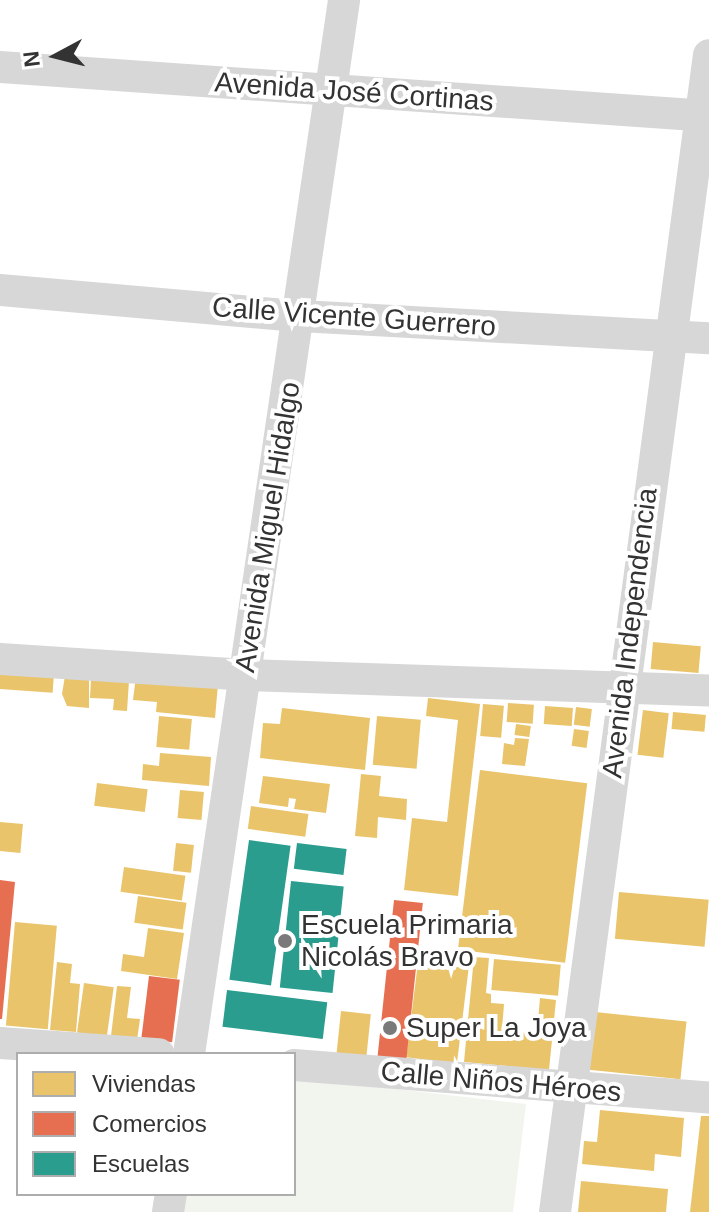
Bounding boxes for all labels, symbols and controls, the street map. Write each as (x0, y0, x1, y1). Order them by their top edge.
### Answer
north arrow (16, 16, 96, 96)
text: N (18, 50, 45, 68)
street label: Avenida José Cortinas (213, 65, 495, 119)
street label: Calle Vicente Guerrero (211, 290, 497, 344)
street label: Avenida Miguel Hidalgo (228, 379, 308, 675)
street label: Avenida Independencia (596, 486, 664, 780)
place label: Escuela Primaria Nicolás Bravo (301, 908, 513, 974)
marker: Escuela Primaria Nicolás Bravo (276, 932, 294, 950)
place label: Super La Joya (406, 1011, 587, 1045)
marker: Super La Joya (381, 1019, 399, 1037)
legend (16, 1052, 296, 1196)
street label: Calle Niños Héroes (379, 1055, 623, 1109)
text: Viviendas (92, 1070, 196, 1097)
text: Comercios (92, 1110, 207, 1137)
text: Escuelas (92, 1150, 189, 1177)

